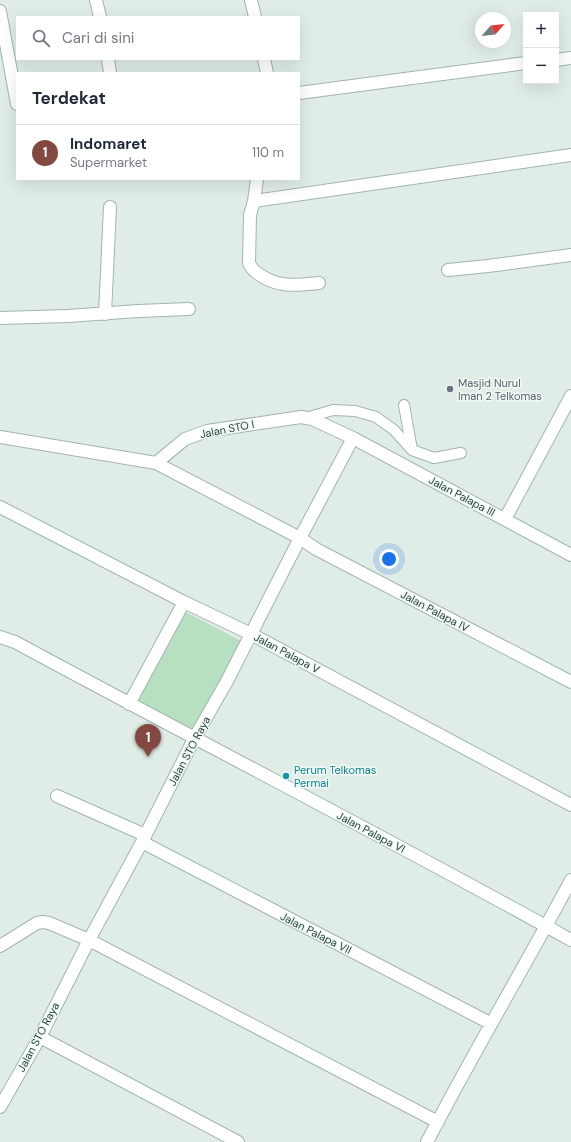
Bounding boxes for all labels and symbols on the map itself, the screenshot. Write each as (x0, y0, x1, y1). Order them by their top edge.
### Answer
north arrow (475, 12, 511, 48)
place label: Masjid Nurul Iman 2 Telkomas (458, 376, 542, 403)
marker: Masjid Nurul Iman 2 Telkomas (445, 384, 455, 394)
street label: Jalan STO I (199, 417, 255, 441)
street label: Jalan Palapa III (426, 473, 498, 519)
your location (379, 549, 399, 569)
street label: Jalan Palapa IV (398, 587, 472, 635)
street label: Jalan Palapa V (252, 630, 323, 677)
street label: Jalan STO Raya (165, 714, 213, 788)
pin: 1 (135, 724, 161, 757)
place label: Perum Telkomas Permai (294, 763, 376, 790)
marker: Perum Telkomas Permai (281, 771, 291, 781)
street label: Jalan Palapa VI (334, 808, 408, 856)
street label: Jalan Palapa VII (278, 909, 354, 957)
street label: Jalan STO Raya (14, 1000, 62, 1074)

